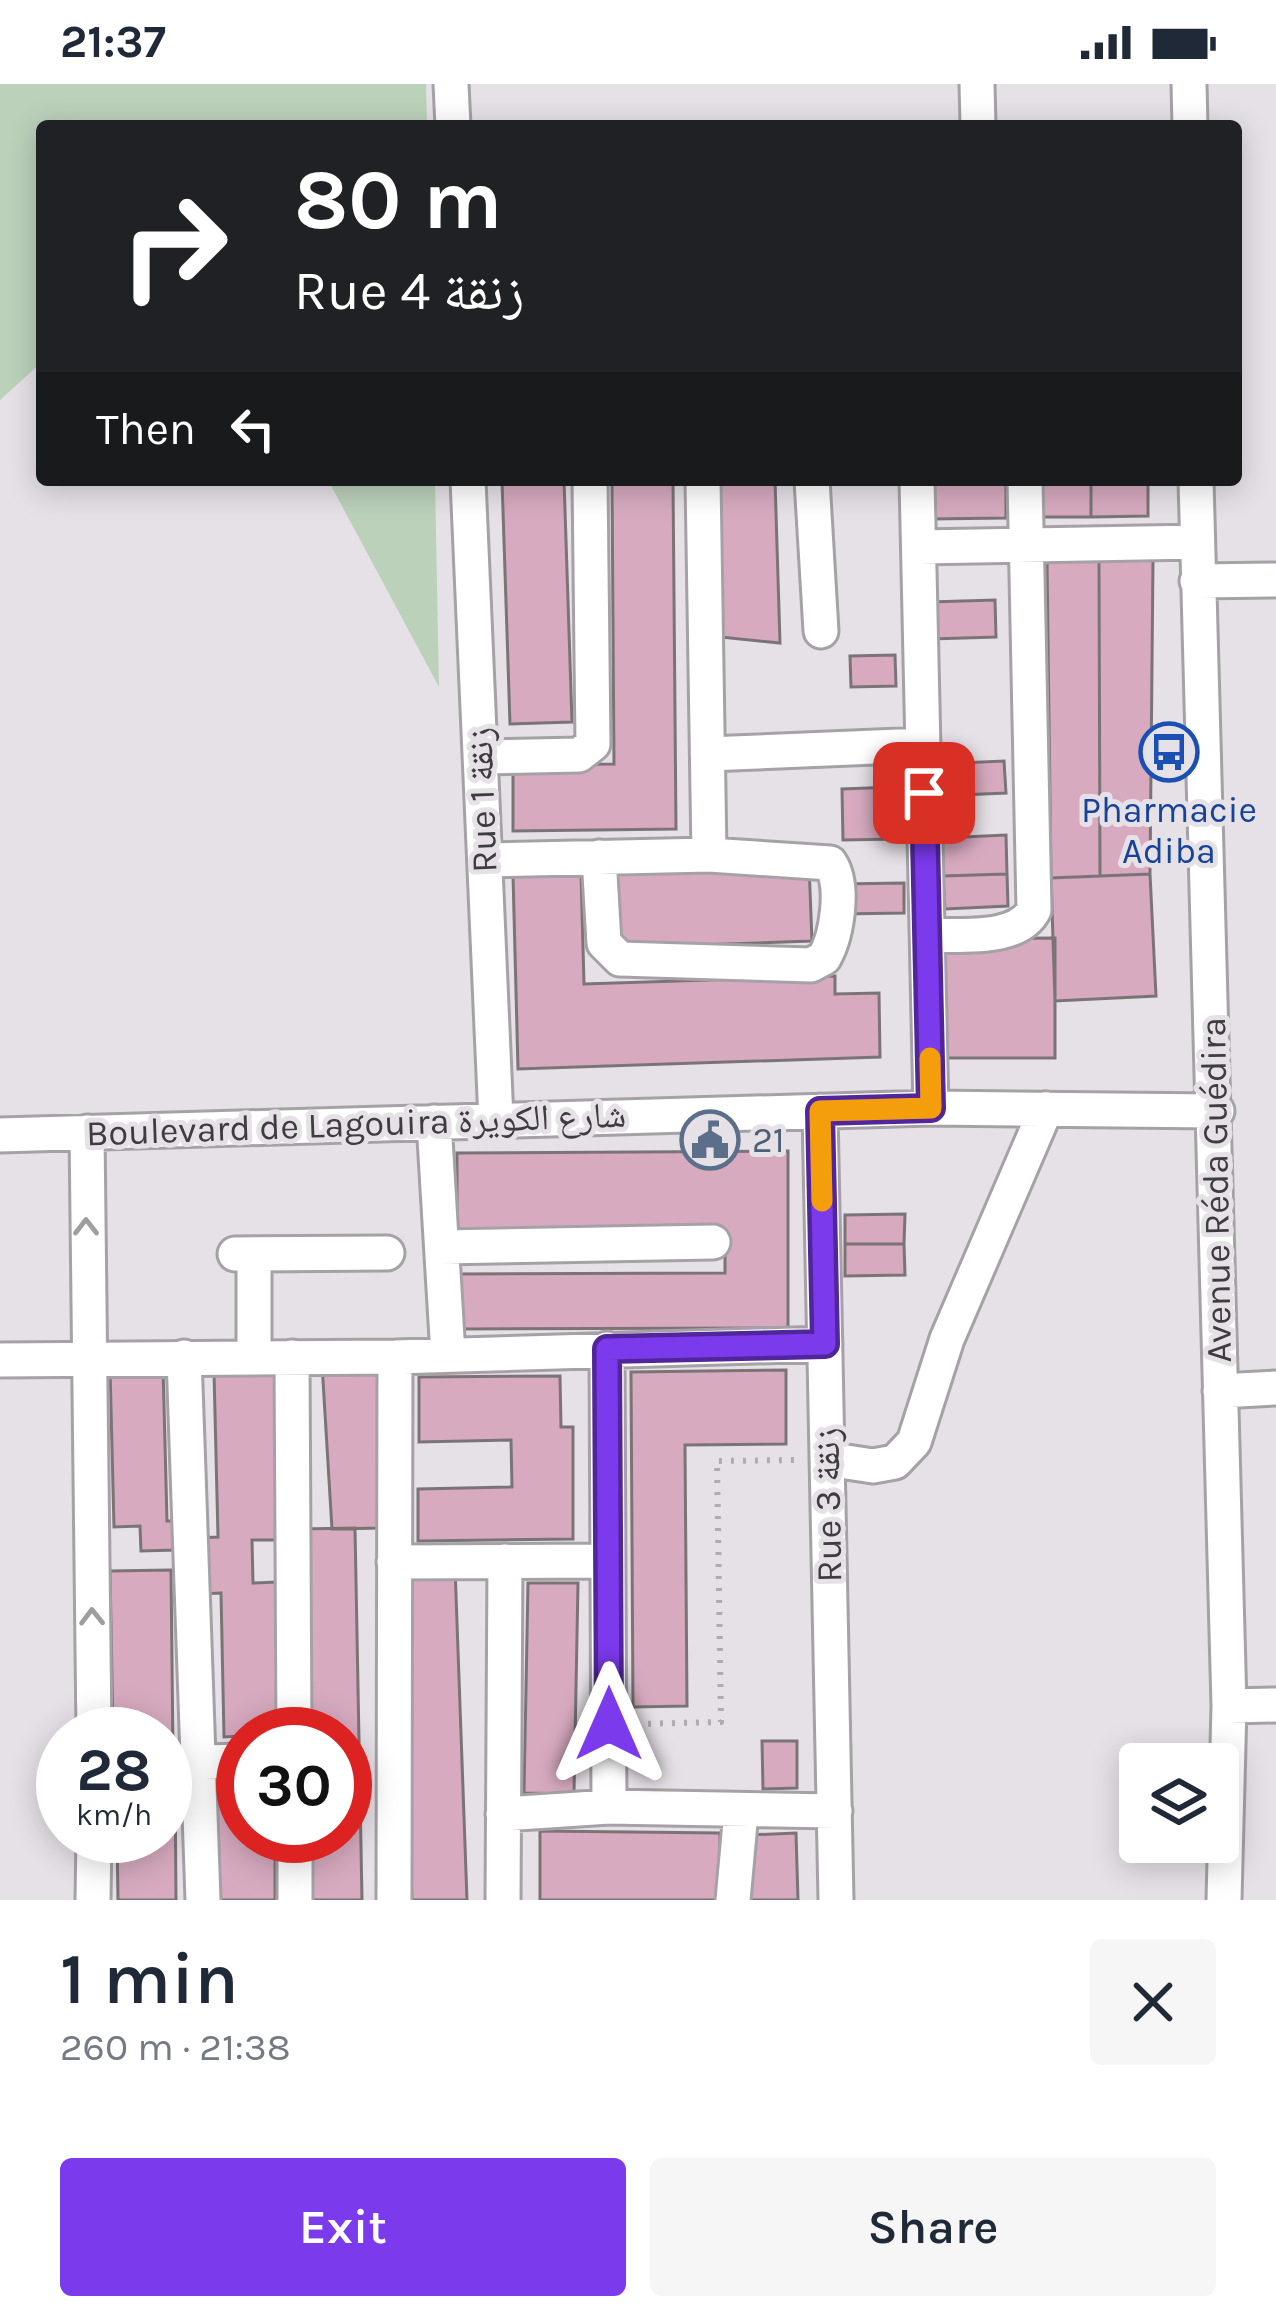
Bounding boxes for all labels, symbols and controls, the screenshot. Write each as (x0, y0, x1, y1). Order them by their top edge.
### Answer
text: 21:37 (60, 16, 166, 68)
text: 80 m (294, 151, 502, 249)
icon: right (96, 168, 252, 324)
text: Rue 4 زنقة (294, 259, 524, 323)
icon: left (220, 396, 286, 462)
text: Then (96, 403, 196, 455)
bus stop icon: Pharmacie Adiba (1138, 721, 1200, 783)
street label: Rue 1 زنقة (458, 727, 506, 873)
pin (873, 742, 975, 844)
icon: arrive (891, 760, 957, 826)
place label: Pharmacie Adiba (1081, 789, 1257, 872)
street label: Avenue Réda Guédira (1192, 1017, 1240, 1363)
street label: Boulevard de Lagouira شارع الكويرة (85, 1094, 627, 1155)
public building icon: 21 (679, 1109, 741, 1171)
place label: 21 (752, 1119, 785, 1161)
one-way arrow (73, 1217, 99, 1236)
street label: Rue 3 زنقة (806, 1427, 850, 1583)
one-way arrow (79, 1607, 105, 1626)
position arrow (546, 1661, 672, 1787)
speed limit sign: 30 (216, 1707, 372, 1863)
text: 28 (76, 1735, 152, 1805)
map controls (1119, 1743, 1239, 1863)
button: layers (1119, 1743, 1239, 1863)
text: km/h (76, 1797, 152, 1833)
text: 1 min (60, 1937, 239, 2021)
button: close (1090, 1939, 1216, 2065)
text: 260 m · 21:38 (60, 2024, 291, 2070)
button: Exit (60, 2158, 626, 2296)
button: Share (650, 2158, 1216, 2296)

